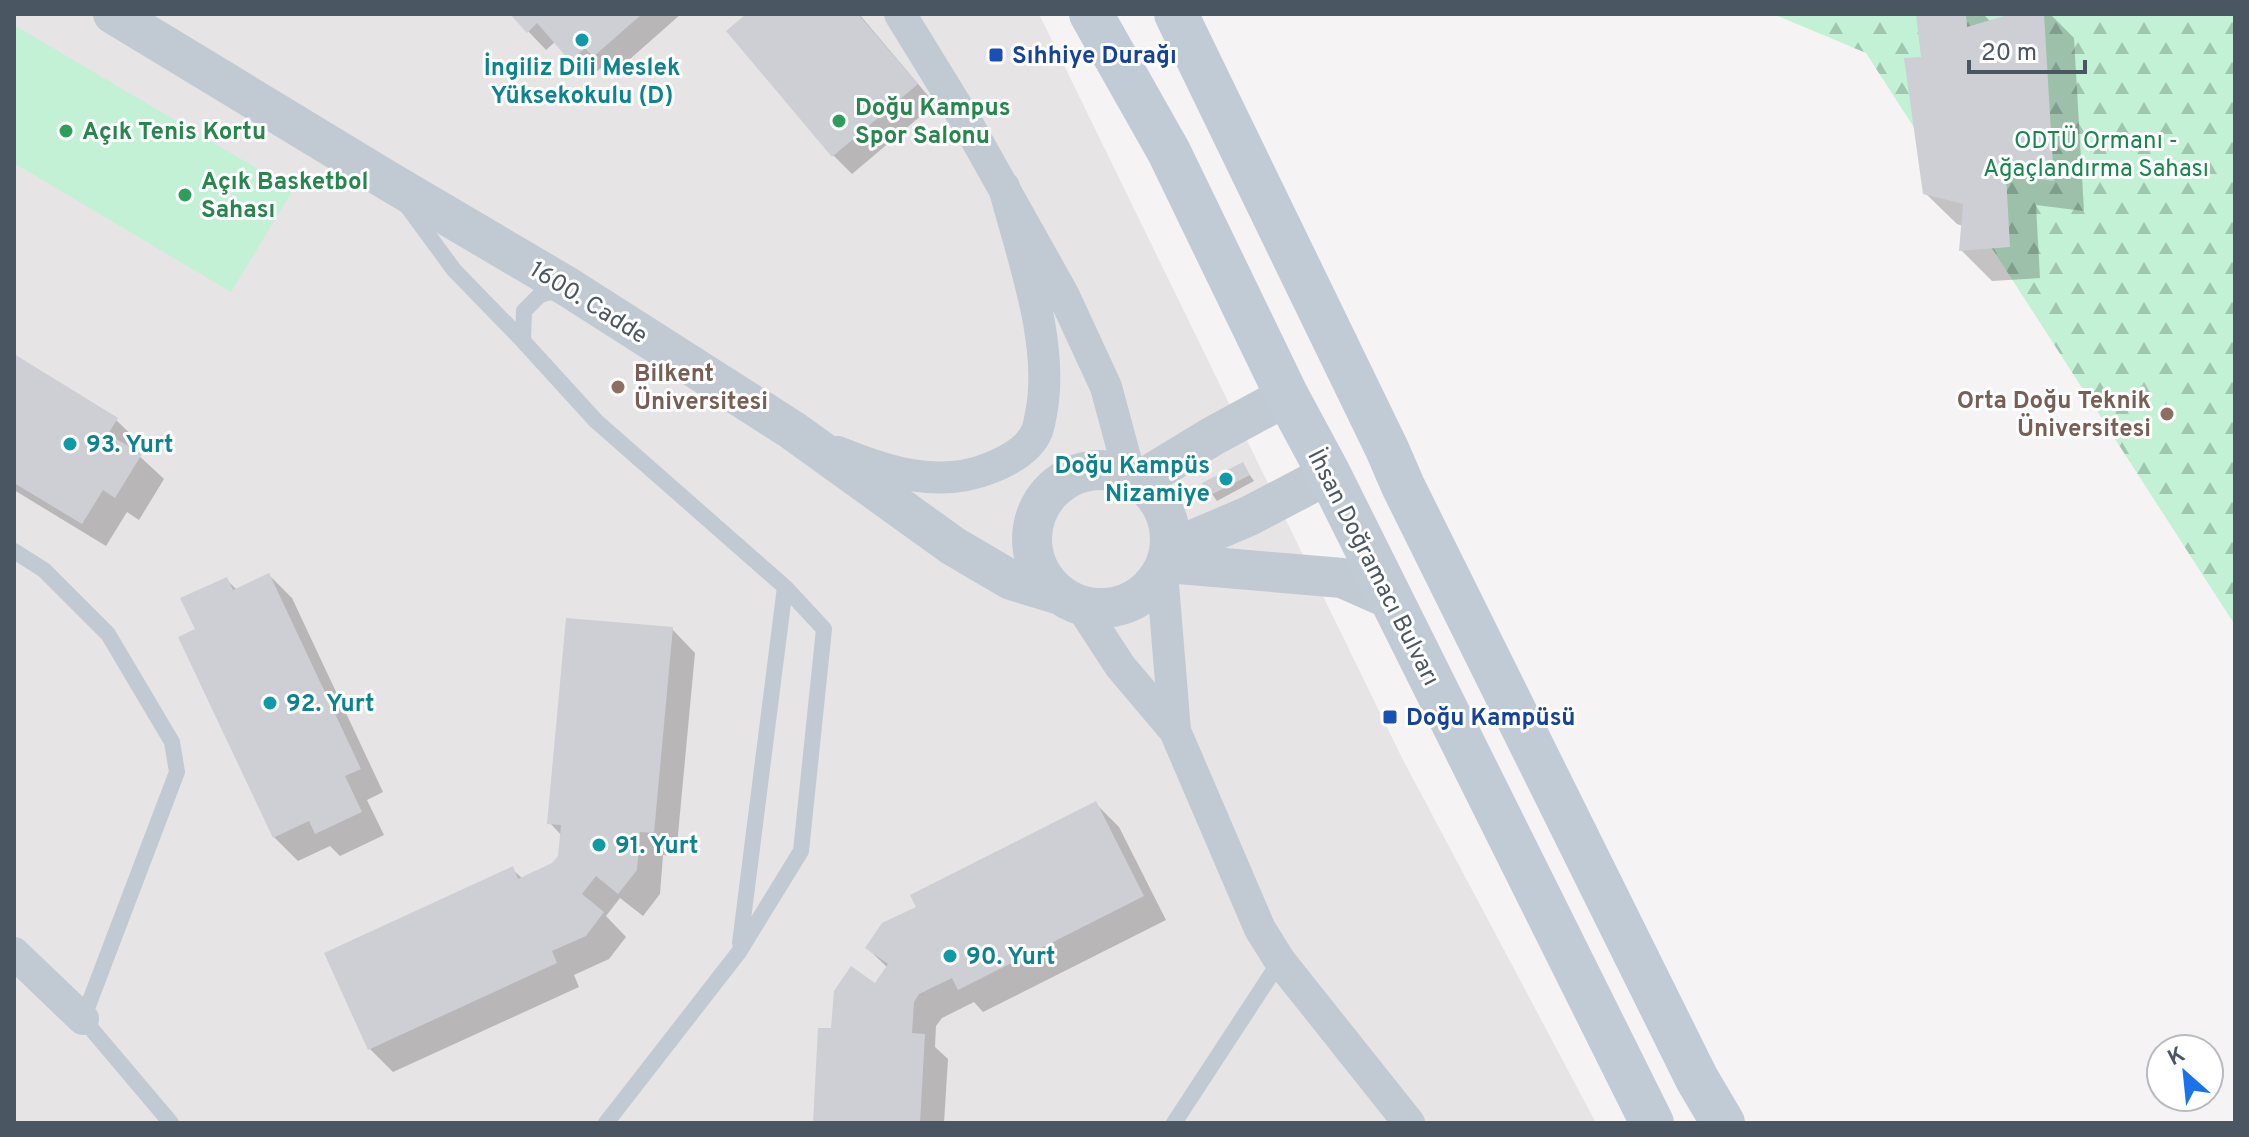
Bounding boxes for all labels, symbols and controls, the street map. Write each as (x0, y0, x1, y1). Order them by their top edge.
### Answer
scale bar (1969, 24, 2085, 74)
marker: İngiliz Dili Meslek Yüksekokulu (D) (573, 31, 591, 49)
text: 20 m (1981, 39, 2037, 69)
place label: Sıhhiye Durağı (1012, 42, 1177, 72)
marker: Sıhhiye Durağı (987, 46, 1005, 64)
place label: İngiliz Dili Meslek Yüksekokulu (D) (484, 52, 680, 112)
place label: Doğu Kampus Spor Salonu (855, 94, 1010, 152)
marker: Doğu Kampus Spor Salonu (830, 112, 848, 130)
place label: Açık Tenis Kortu (82, 118, 266, 148)
marker: Açık Tenis Kortu (57, 122, 75, 140)
park label: ODTÜ Ormanı - Ağaçlandırma Sahası (1983, 125, 2209, 185)
place label: Açık Basketbol Sahası (201, 168, 369, 226)
marker: Açık Basketbol Sahası (176, 186, 194, 204)
street label: 1600. Cadde (523, 256, 652, 352)
place label: Bilkent Üniversitesi (634, 360, 768, 418)
marker: Bilkent Üniversitesi (609, 378, 627, 396)
place label: Orta Doğu Teknik Üniversitesi (1957, 387, 2151, 445)
marker: Orta Doğu Teknik Üniversitesi (2158, 405, 2176, 423)
place label: 93. Yurt (86, 431, 174, 461)
marker: 93. Yurt (61, 435, 79, 453)
street label: İhsan Doğramacı Bulvarı (1300, 444, 1446, 691)
place label: Doğu Kampüs Nizamiye (1055, 452, 1210, 510)
marker: Doğu Kampüs Nizamiye (1217, 470, 1235, 488)
place label: 92. Yurt (286, 690, 374, 720)
marker: 92. Yurt (261, 694, 279, 712)
place label: Doğu Kampüsü (1406, 704, 1575, 734)
marker: Doğu Kampüsü (1381, 708, 1399, 726)
place label: 91. Yurt (615, 832, 698, 862)
marker: 91. Yurt (590, 836, 608, 854)
place label: 90. Yurt (966, 943, 1056, 973)
marker: 90. Yurt (941, 947, 959, 965)
north arrow (2145, 1033, 2225, 1113)
text: K (2164, 1042, 2190, 1073)

